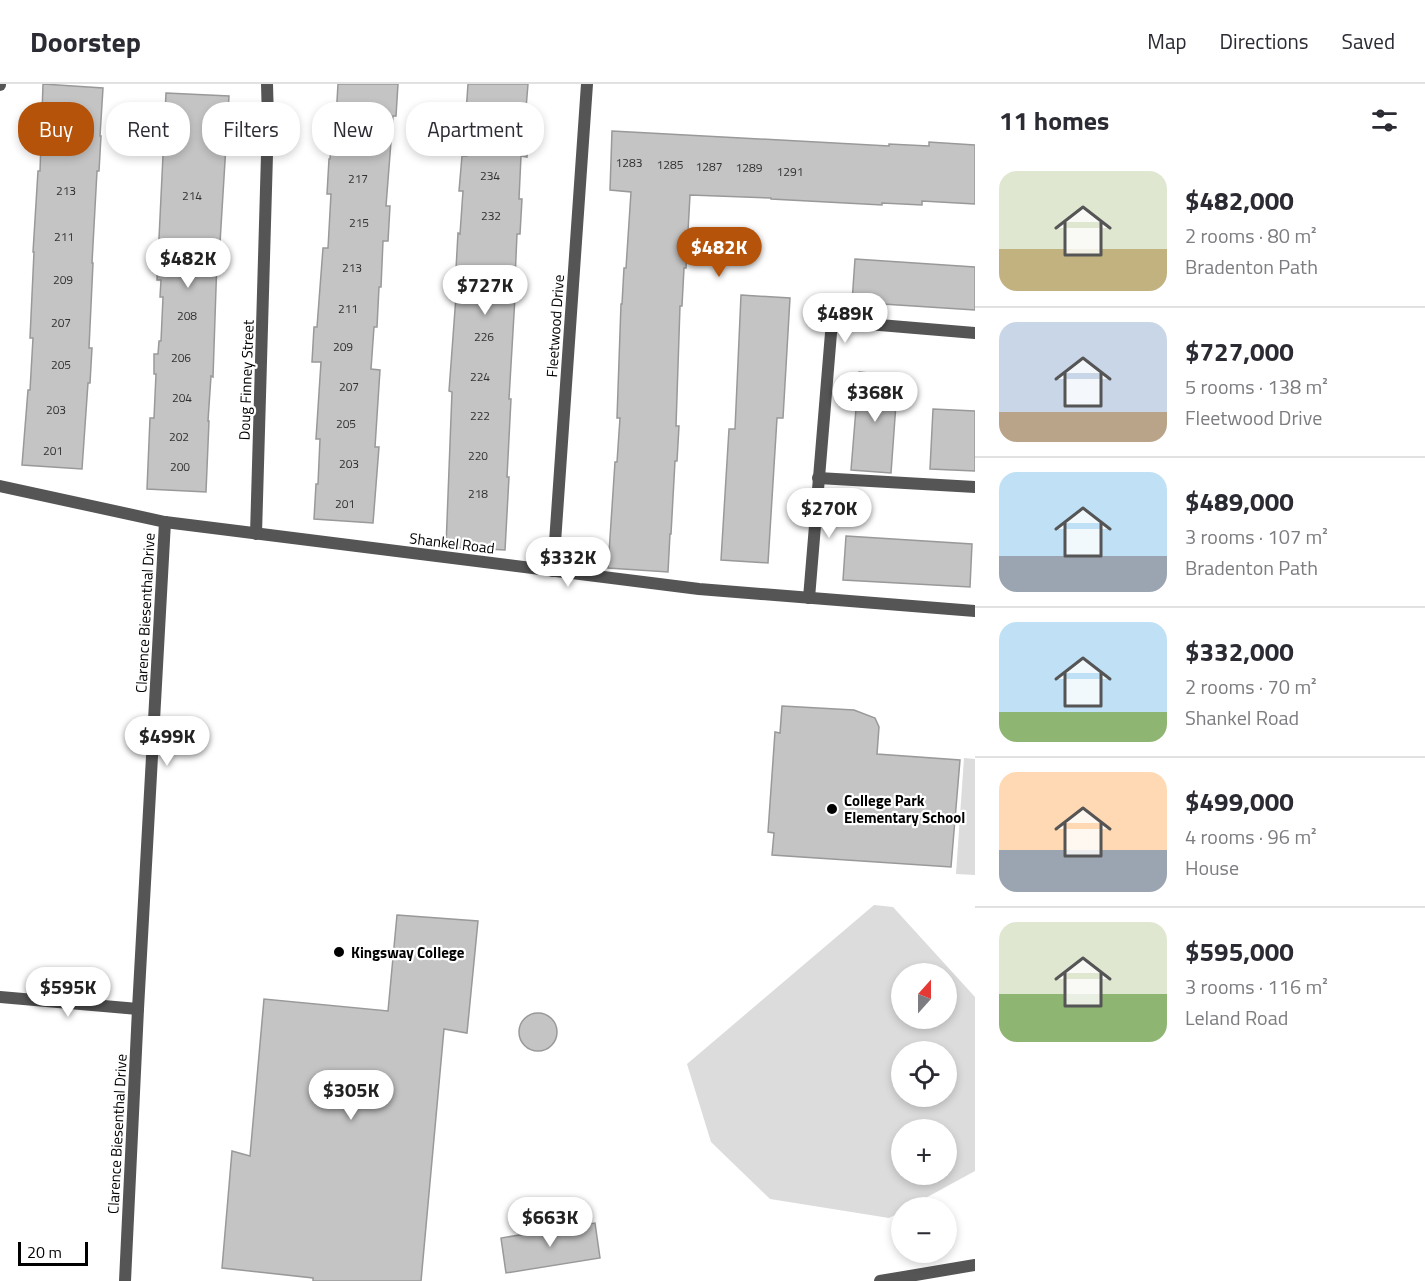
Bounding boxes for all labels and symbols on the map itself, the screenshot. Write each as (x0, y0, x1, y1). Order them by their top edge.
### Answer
house number: 1283 (616, 153, 642, 172)
house number: 1285 (657, 155, 684, 174)
house number: 1287 (696, 157, 722, 176)
house number: 1289 (736, 158, 763, 177)
house number: 1291 (777, 162, 803, 181)
house number: 234 (480, 166, 500, 185)
house number: 217 (348, 169, 368, 188)
house number: 213 (56, 181, 76, 200)
house number: 214 (182, 186, 202, 205)
house number: 232 (481, 206, 501, 225)
house number: 215 (349, 213, 369, 232)
house number: 211 (54, 227, 74, 246)
pin: $482K (677, 227, 761, 278)
pin: $482K (146, 238, 230, 289)
house number: 213 (342, 258, 362, 277)
pin: $727K (443, 265, 527, 316)
house number: 209 (53, 270, 73, 289)
street label: Fleetwood Drive (540, 274, 570, 378)
pin: $489K (803, 293, 887, 344)
house number: 211 (338, 299, 358, 318)
house number: 208 (177, 306, 197, 325)
house number: 207 (51, 313, 71, 332)
street label: Doug Finney Street (232, 319, 260, 441)
house number: 226 (474, 327, 494, 346)
house number: 209 (333, 337, 353, 356)
house number: 206 (171, 348, 191, 367)
house number: 205 (51, 355, 71, 374)
house number: 224 (470, 367, 490, 386)
pin: $368K (833, 372, 917, 423)
house number: 207 (339, 377, 359, 396)
house number: 204 (172, 388, 192, 407)
house number: 203 (46, 400, 66, 419)
house number: 222 (470, 406, 490, 425)
house number: 205 (336, 414, 356, 433)
house number: 202 (169, 427, 189, 446)
house number: 201 (43, 441, 63, 460)
house number: 220 (468, 446, 488, 465)
house number: 203 (339, 454, 359, 473)
house number: 200 (170, 457, 190, 476)
house number: 218 (468, 484, 488, 503)
pin: $270K (787, 488, 871, 539)
house number: 201 (335, 494, 355, 513)
street label: Shankel Road (408, 526, 496, 560)
street label: Clarence Biesenthal Drive (129, 532, 161, 694)
pin: $332K (526, 537, 610, 588)
pin: $499K (125, 716, 209, 767)
place label: College Park Elementary School (844, 789, 965, 829)
marker: College Park Elementary School (825, 802, 839, 816)
place label: Kingsway College (351, 941, 465, 964)
marker: Kingsway College (332, 945, 346, 959)
north arrow (891, 963, 957, 1029)
pin: $595K (26, 967, 110, 1018)
street label: Clarence Biesenthal Drive (101, 1053, 133, 1215)
pin: $305K (309, 1070, 393, 1121)
pin: $663K (508, 1197, 592, 1248)
scale bar (18, 1239, 88, 1266)

